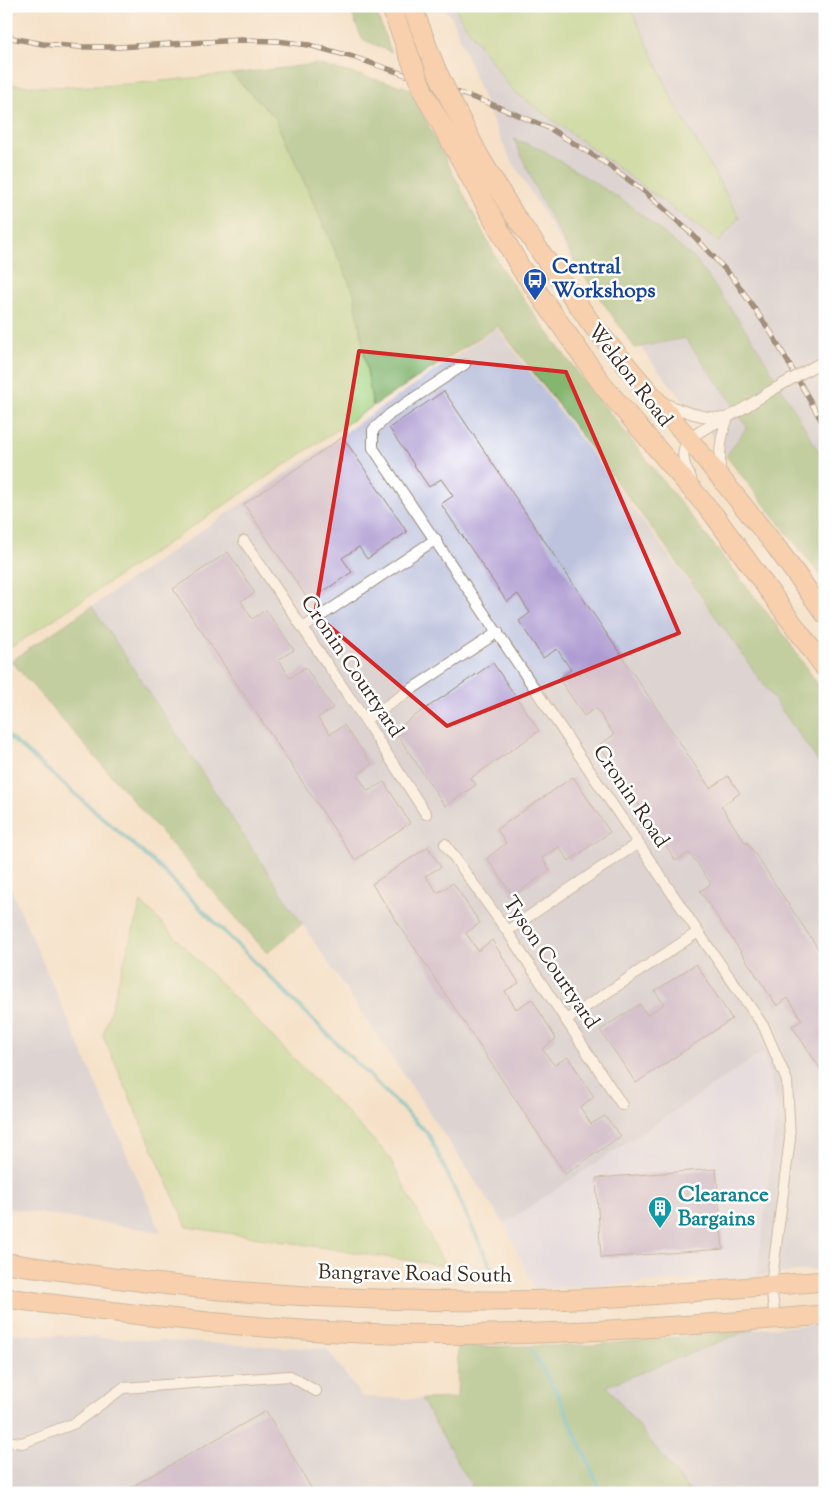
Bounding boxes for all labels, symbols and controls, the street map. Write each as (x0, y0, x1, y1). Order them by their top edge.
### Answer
place label: Central Workshops (552, 253, 656, 307)
bus stop icon: Central Workshops (522, 267, 548, 301)
street label: Weldon Road (579, 318, 679, 434)
street label: Cronin Courtyard (292, 590, 410, 744)
street label: Cronin Road (584, 740, 676, 855)
street label: Tyson Courtyard (494, 891, 606, 1036)
place label: Clearance Bargains (678, 1181, 769, 1235)
building icon: Clearance Bargains (647, 1195, 673, 1229)
street label: Bangrave Road South (317, 1258, 513, 1292)

